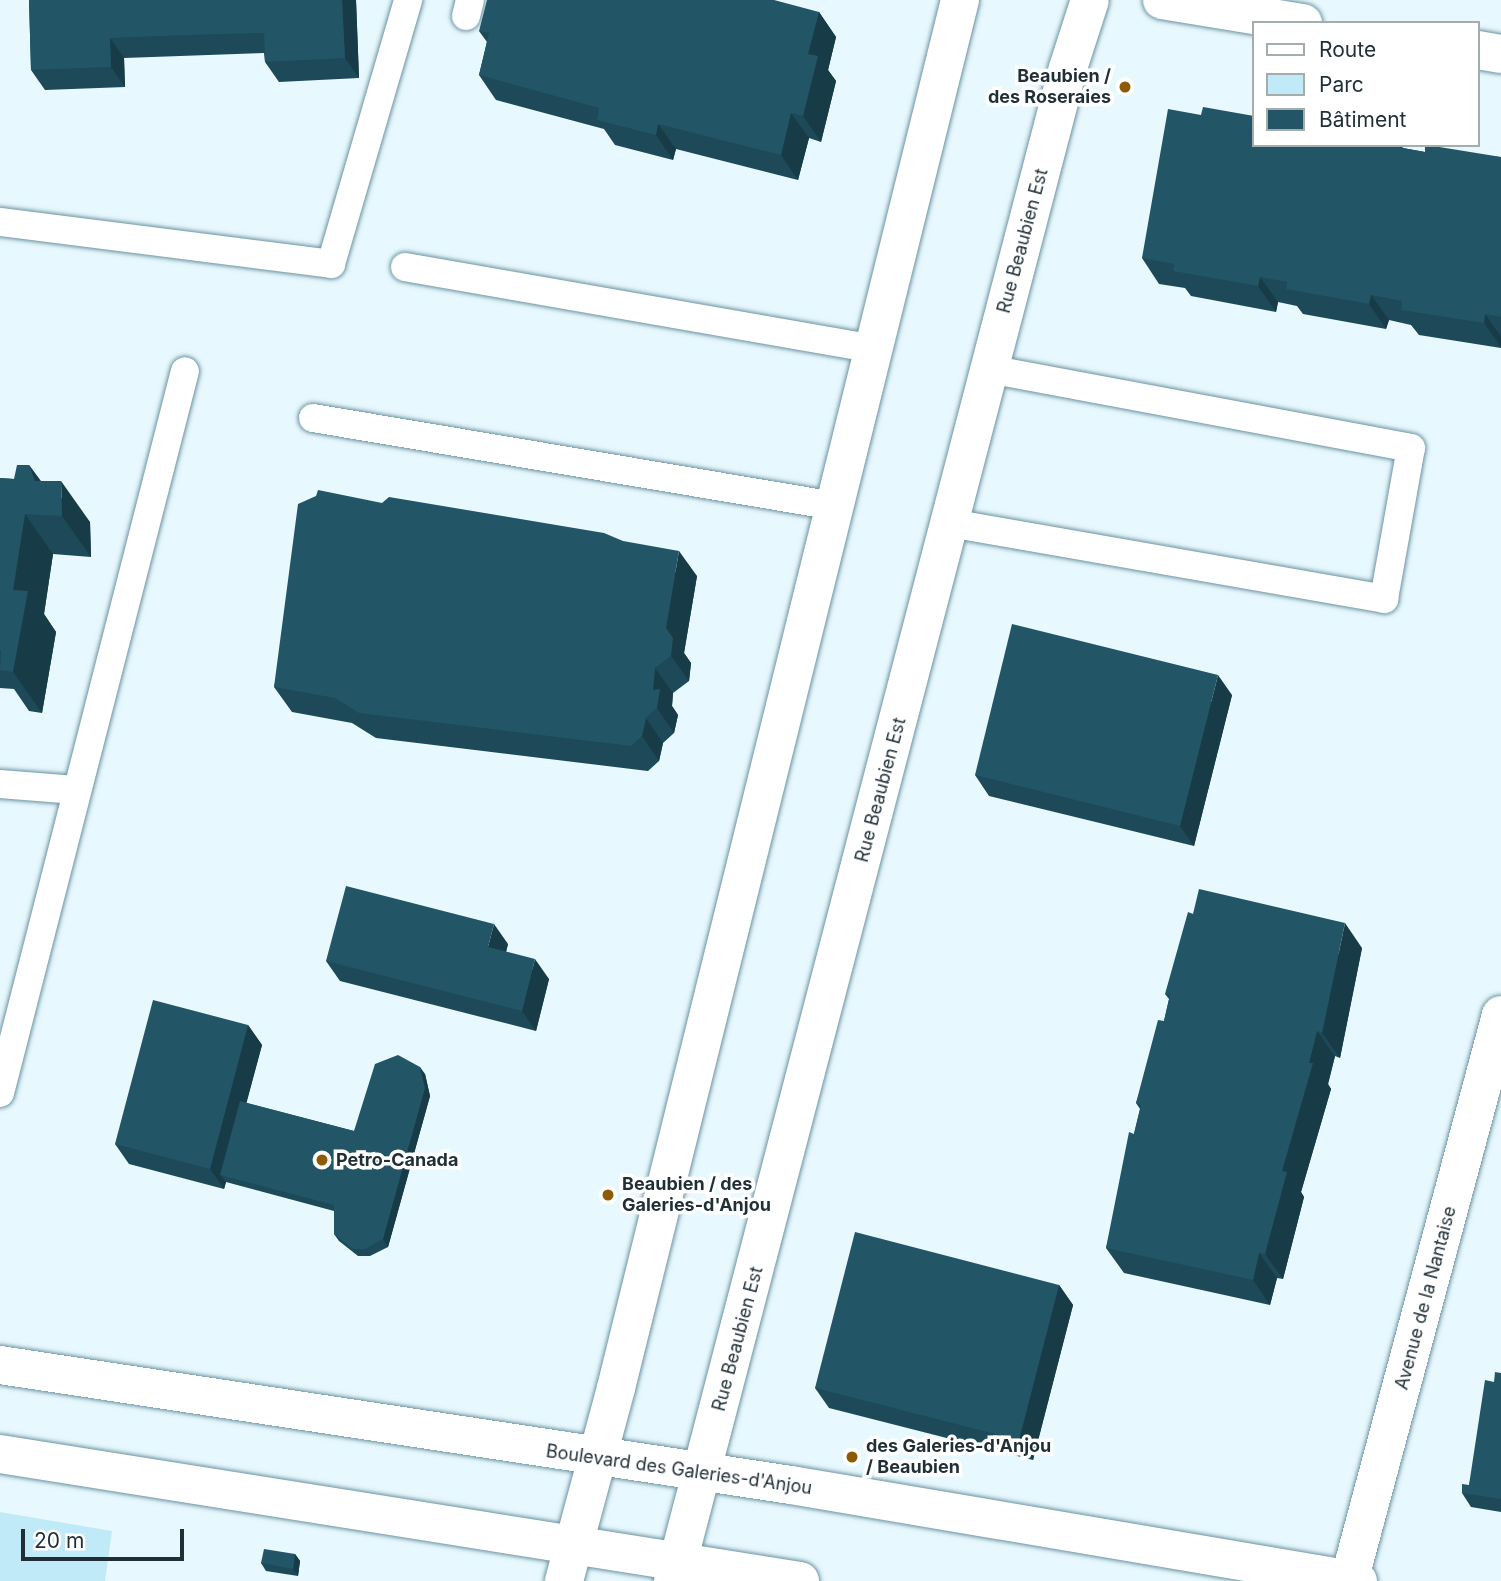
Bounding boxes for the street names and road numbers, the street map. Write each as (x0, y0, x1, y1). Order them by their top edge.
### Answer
street label: Rue Beaubien Est (993, 166, 1053, 316)
street label: Rue Beaubien Est (851, 715, 911, 865)
street label: Avenue de la Nantaise (1391, 1204, 1461, 1392)
street label: Rue Beaubien Est (708, 1264, 768, 1414)
street label: Boulevard des Galeries-d'Anjou (545, 1441, 813, 1499)

